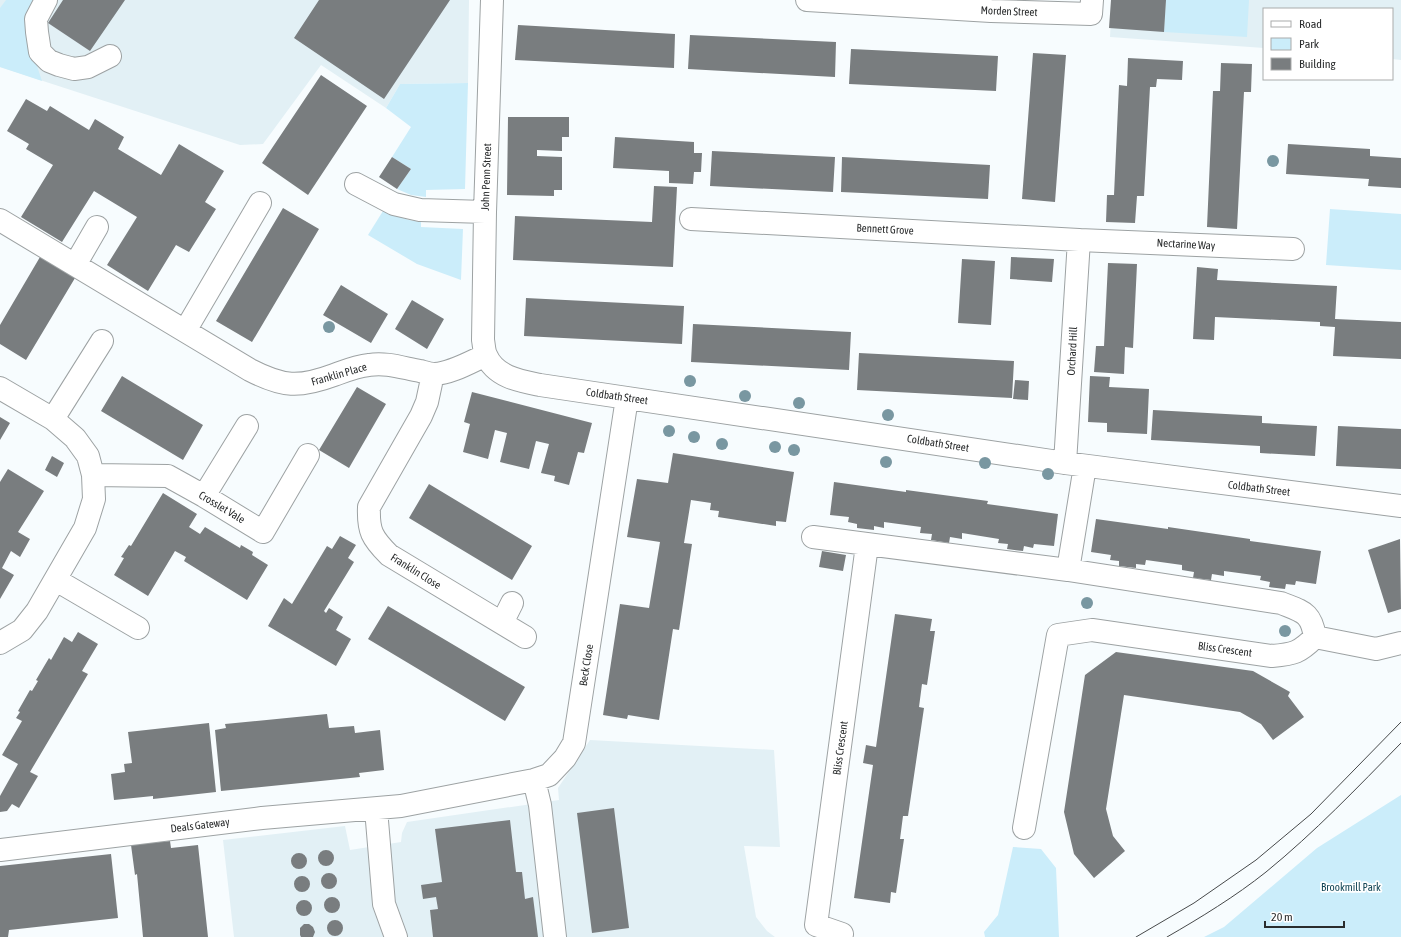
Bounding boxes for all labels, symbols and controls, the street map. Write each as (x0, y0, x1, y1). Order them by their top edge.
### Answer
street label: Morden Street (980, 4, 1038, 18)
legend (1263, 8, 1393, 80)
text: Road (1299, 17, 1322, 31)
text: Park (1299, 37, 1320, 51)
text: Building (1299, 57, 1337, 71)
street label: John Penn Street (479, 143, 493, 211)
street label: Bennett Grove (856, 222, 914, 236)
street label: Nectarine Way (1156, 236, 1216, 252)
street label: Orchard Hill (1065, 326, 1079, 376)
street label: Franklin Place (310, 360, 368, 388)
street label: Coldbath Street (585, 386, 649, 406)
street label: Coldbath Street (906, 432, 970, 454)
street label: Coldbath Street (1227, 478, 1291, 498)
street label: Crosslet Vale (197, 489, 247, 525)
street label: Franklin Close (389, 551, 443, 591)
street label: Bliss Crescent (1197, 639, 1253, 659)
street label: Beck Close (577, 643, 595, 687)
street label: Bliss Crescent (830, 720, 850, 776)
street label: Deals Gateway (170, 815, 231, 835)
park label: Brookmill Park (1321, 881, 1381, 893)
scale bar (1265, 903, 1344, 929)
text: 20 m (1271, 910, 1293, 924)

